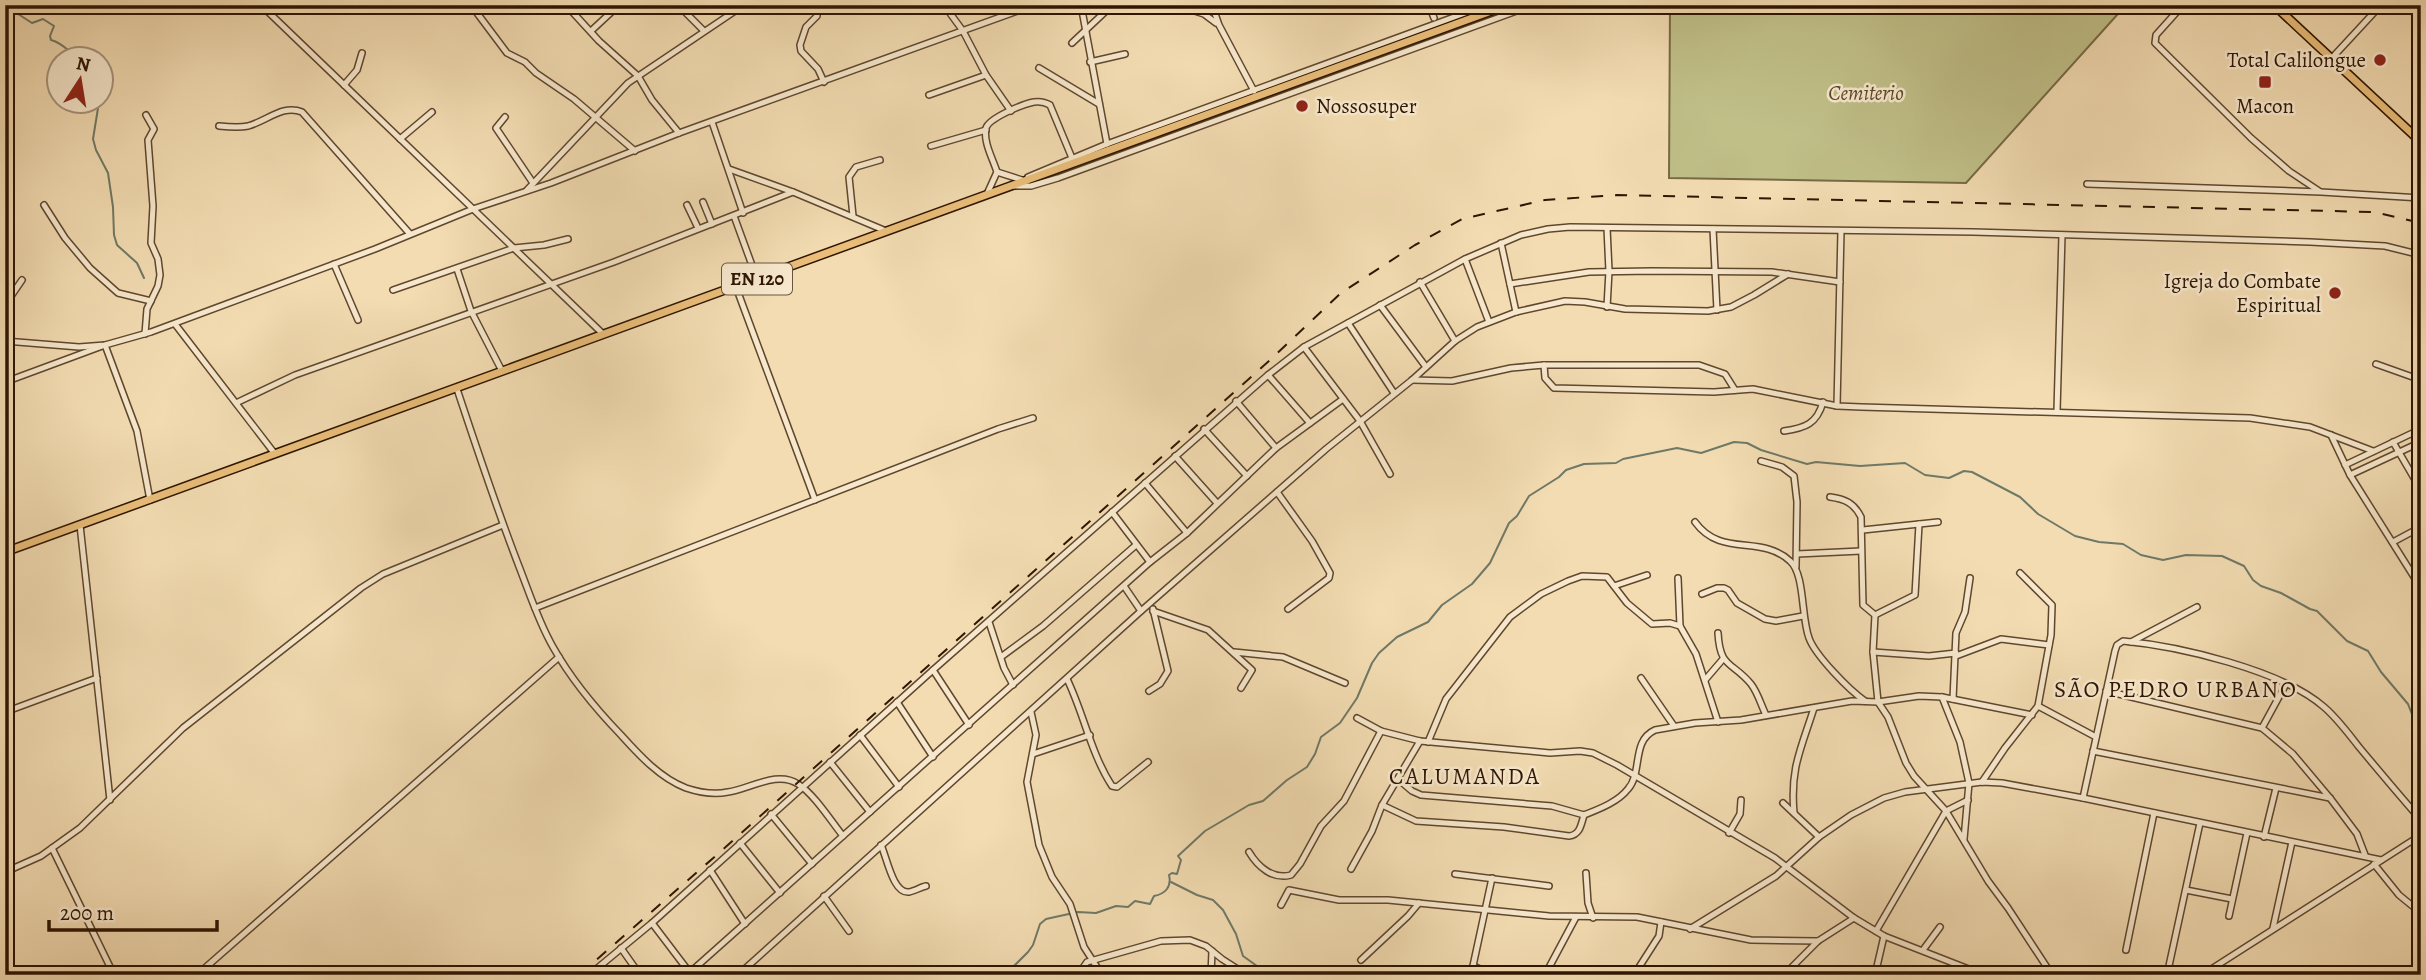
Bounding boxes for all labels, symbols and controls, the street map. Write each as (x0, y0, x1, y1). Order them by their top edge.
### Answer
north arrow (46, 46, 116, 116)
place label: Total Calilongue (2227, 46, 2366, 74)
text: N (74, 50, 93, 79)
marker: Total Calilongue (2372, 52, 2388, 68)
marker: Macon (2257, 74, 2273, 90)
park label: Cemiterio (1828, 79, 1904, 107)
place label: Nossosuper (1316, 92, 1417, 120)
place label: Macon (2236, 92, 2294, 120)
marker: Nossosuper (1294, 98, 1310, 114)
road number: EN 120 (722, 264, 792, 294)
place label: Igreja do Combate Espiritual (2164, 267, 2321, 319)
marker: Igreja do Combate Espiritual (2327, 285, 2343, 301)
district label: SÃO PEDRO URBANO (2054, 674, 2298, 705)
district label: CALUMANDA (1389, 761, 1541, 792)
scale bar (49, 889, 217, 933)
text: 200 m (60, 899, 114, 927)

